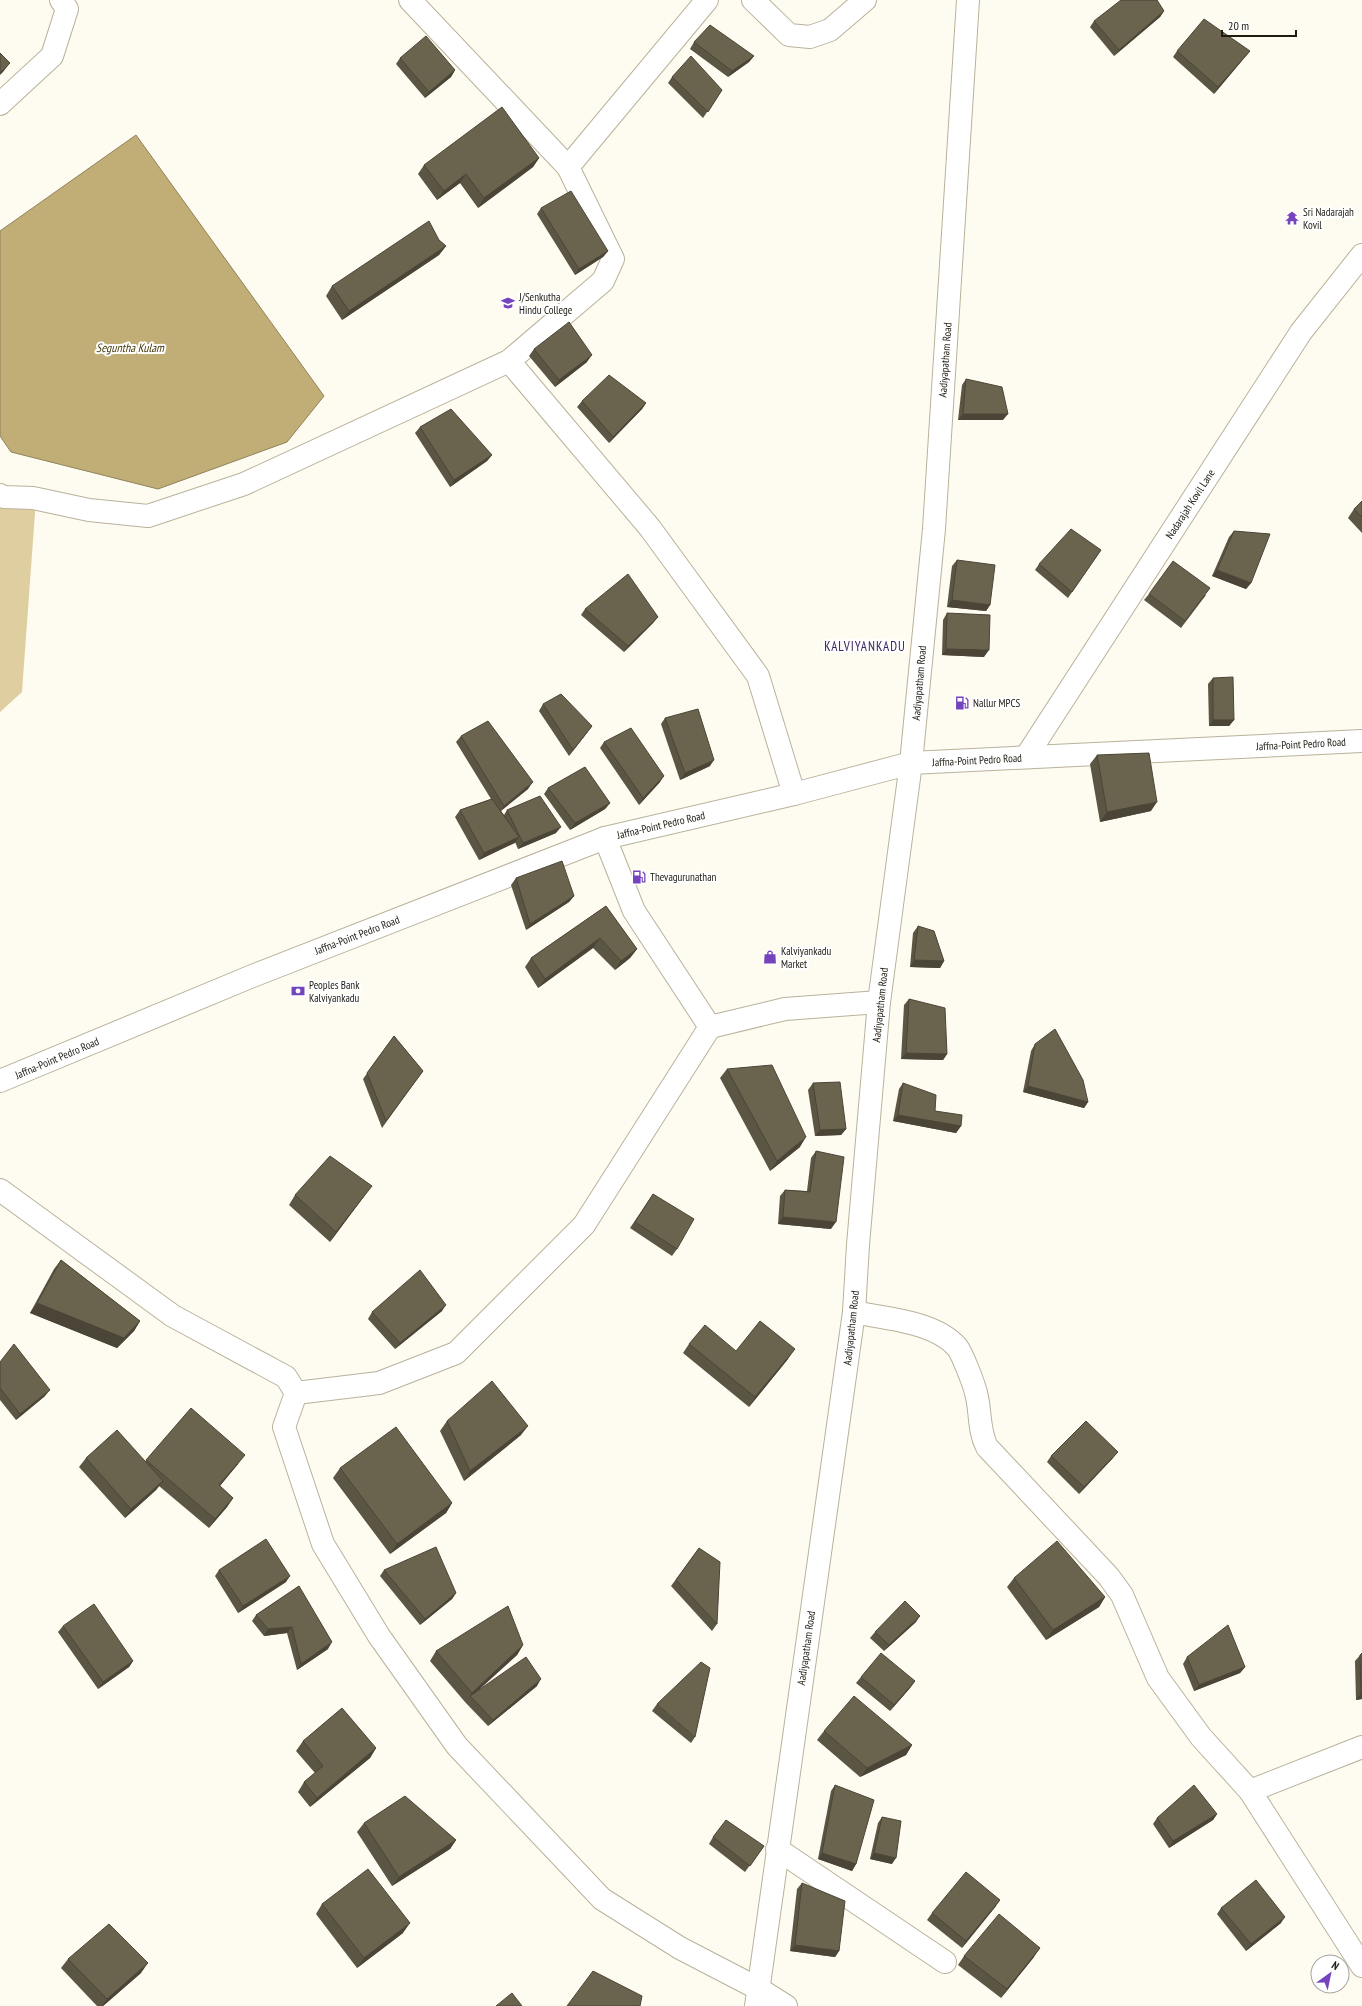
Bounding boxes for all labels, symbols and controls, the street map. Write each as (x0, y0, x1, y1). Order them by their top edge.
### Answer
scale bar (1222, 12, 1296, 38)
text: 20 m (1228, 18, 1249, 33)
place label: Sri Nadarajah Kovil (1303, 205, 1354, 232)
temple icon: Sri Nadarajah Kovil (1284, 210, 1300, 226)
place label: J/Senkutha Hindu College (518, 290, 573, 317)
school or university icon: J/Senkutha Hindu College (500, 295, 516, 311)
street label: Aadiyapatham Road (935, 322, 955, 398)
water label: Seguntha Kulam (96, 340, 165, 355)
street label: Nadarajah Kovil Lane (1162, 466, 1218, 541)
district label: KALVIYANKADU (824, 638, 906, 655)
street label: Aadiyapatham Road (909, 645, 929, 721)
fuel station icon: Nallur MPCS (954, 695, 970, 711)
place label: Nallur MPCS (973, 696, 1020, 710)
street label: Jaffna-Point Pedro Road (1255, 735, 1346, 753)
street label: Jaffna-Point Pedro Road (931, 751, 1022, 769)
street label: Jaffna-Point Pedro Road (615, 808, 707, 842)
fuel station icon: Thevagurunathan (631, 869, 647, 885)
place label: Thevagurunathan (650, 870, 717, 884)
street label: Jaffna-Point Pedro Road (312, 912, 402, 958)
place label: Kalviyankadu Market (781, 944, 832, 971)
shop icon: Kalviyankadu Market (762, 949, 778, 965)
street label: Aadiyapatham Road (869, 967, 891, 1043)
place label: Peoples Bank Kalviyankadu (309, 978, 360, 1005)
bank icon: Peoples Bank Kalviyankadu (290, 983, 306, 999)
street label: Jaffna-Point Pedro Road (12, 1034, 101, 1082)
street label: Aadiyapatham Road (840, 1290, 862, 1366)
street label: Aadiyapatham Road (794, 1610, 818, 1686)
north arrow (1310, 1954, 1350, 1994)
text: N (1329, 1958, 1342, 1973)

